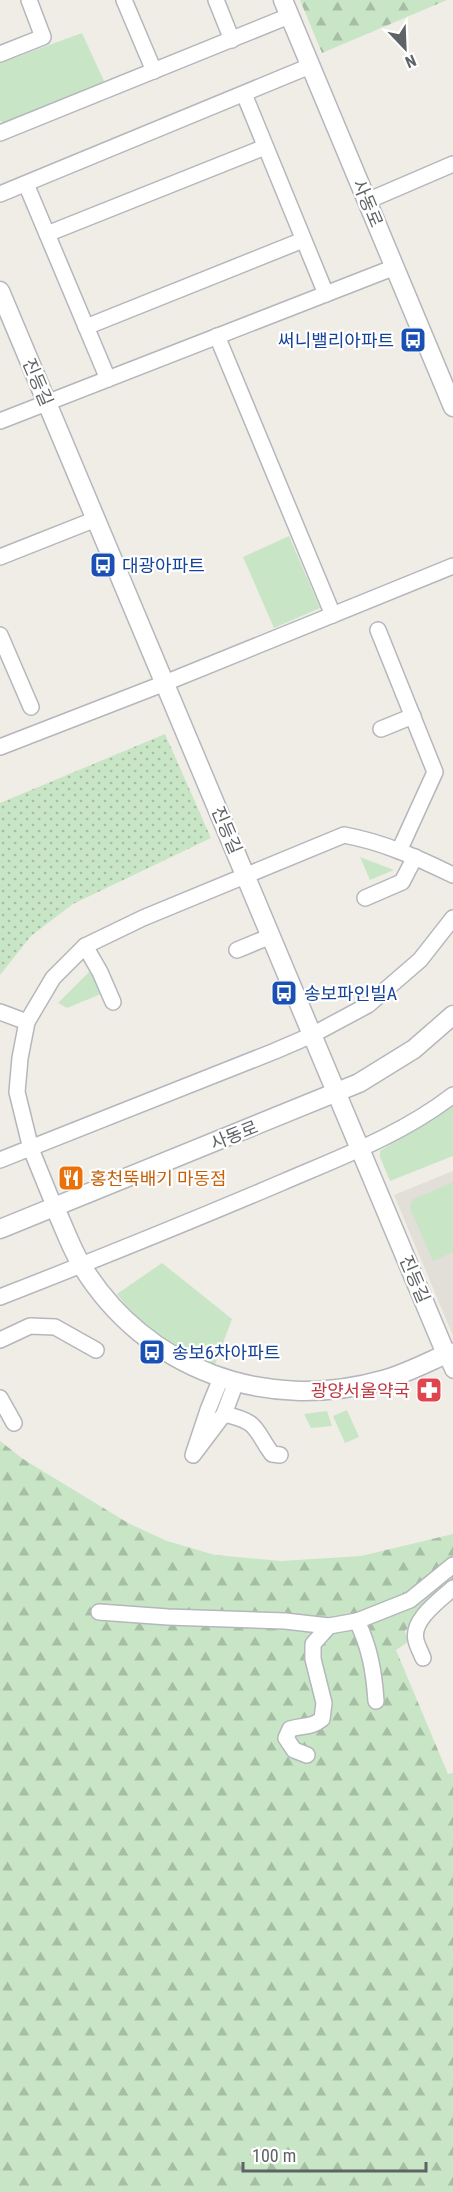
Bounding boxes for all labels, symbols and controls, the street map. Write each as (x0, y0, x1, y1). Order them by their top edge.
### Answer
north arrow (375, 18, 435, 78)
text: N (402, 51, 419, 72)
street label: 사동로 (349, 176, 387, 230)
bus stop icon: 써니밸리아파트 (398, 325, 428, 355)
place label: 써니밸리아파트 (278, 330, 394, 351)
street label: 진등길 (19, 355, 57, 409)
bus stop icon: 대광아파트 (88, 550, 118, 580)
place label: 대광아파트 (122, 555, 205, 576)
street label: 진등길 (208, 803, 246, 857)
bus stop icon: 송보파인빌A (269, 978, 299, 1008)
place label: 송보파인빌A (304, 983, 398, 1004)
street label: 사동로 (207, 1116, 261, 1154)
restaurant icon: 홍천뚝배기 마동점 (56, 1163, 86, 1193)
place label: 홍천뚝배기 마동점 (90, 1168, 227, 1189)
street label: 진등길 (396, 1252, 434, 1306)
bus stop icon: 송보6차아파트 (137, 1337, 167, 1367)
place label: 송보6차아파트 (172, 1342, 280, 1363)
pharmacy icon: 광양서울약국 (414, 1375, 444, 1405)
place label: 광양서울약국 (311, 1380, 410, 1401)
scale bar (243, 2135, 426, 2173)
text: 100 m (252, 2145, 296, 2166)

